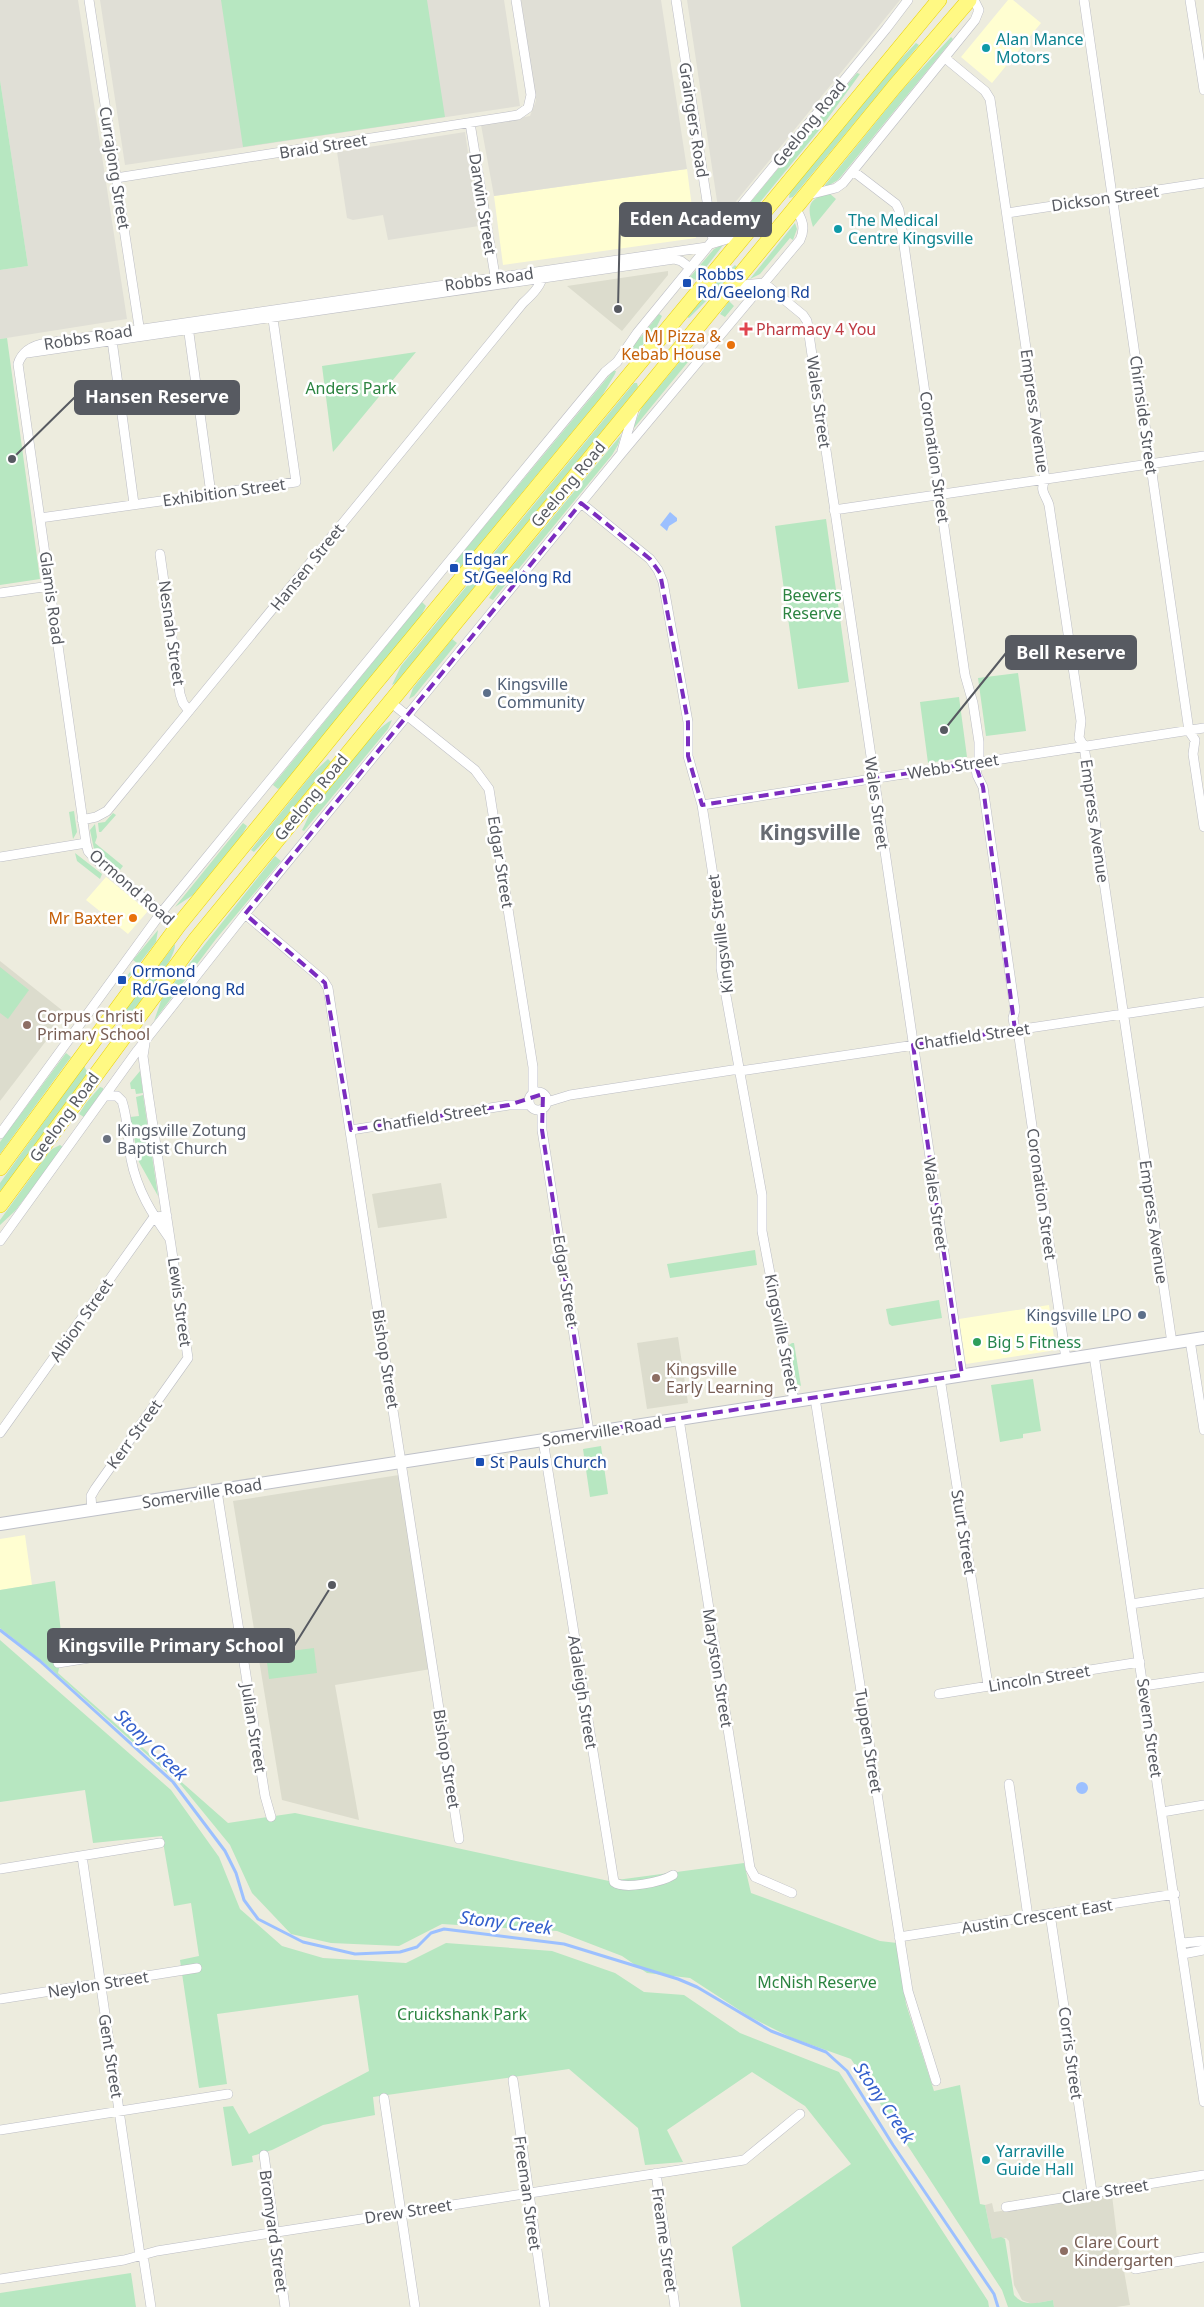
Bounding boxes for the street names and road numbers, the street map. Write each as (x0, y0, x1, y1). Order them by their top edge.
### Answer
street label: Graingers Road (674, 61, 714, 179)
street label: Geelong Road (767, 75, 851, 171)
street label: Currajong Street (94, 105, 136, 231)
street label: Braid Street (278, 128, 369, 164)
street label: Darwin Street (464, 152, 502, 257)
street label: Dickson Street (1050, 180, 1160, 216)
street label: Robbs Road (443, 262, 535, 296)
street label: Robbs Road (42, 319, 134, 355)
street label: Empress Avenue (1015, 348, 1055, 474)
street label: Wales Street (802, 354, 836, 450)
street label: Chirnside Street (1125, 354, 1163, 476)
street label: Coronation Street (915, 390, 955, 525)
street label: Geelong Road (526, 436, 610, 532)
street label: Exhibition Street (161, 472, 287, 511)
street label: Hansen Street (265, 519, 349, 615)
street label: Glamis Road (35, 550, 69, 646)
street label: Nesnah Street (154, 579, 190, 687)
street label: Webb Street (906, 748, 1000, 784)
street label: Geelong Road (269, 749, 353, 845)
street label: Wales Street (860, 755, 894, 851)
street label: Empress Avenue (1075, 758, 1115, 884)
street label: Edgar Street (483, 814, 519, 910)
street label: Ormond Road (85, 844, 179, 930)
street label: Kingsville Street (702, 873, 738, 995)
street label: Chatfield Street (913, 1017, 1031, 1055)
street label: Geelong Road (24, 1068, 104, 1166)
street label: Chatfield Street (371, 1097, 489, 1137)
street label: Coronation Street (1022, 1127, 1062, 1262)
street label: Wales Street (919, 1156, 953, 1252)
street label: Empress Avenue (1134, 1159, 1174, 1285)
street label: Edgar Street (548, 1233, 584, 1329)
street label: Lewis Street (163, 1256, 197, 1348)
street label: Kingsville Street (760, 1272, 804, 1394)
street label: Albion Street (44, 1274, 118, 1366)
street label: Bishop Street (367, 1308, 405, 1411)
street label: Kerr Street (101, 1395, 167, 1473)
street label: Somerville Road (540, 1411, 664, 1451)
street label: Somerville Road (140, 1473, 264, 1513)
street label: Sturt Street (946, 1488, 982, 1576)
street label: Maryston Street (698, 1607, 738, 1729)
street label: Adaleigh Street (563, 1634, 603, 1751)
street label: Lincoln Street (987, 1659, 1092, 1697)
street label: Severn Street (1132, 1677, 1168, 1779)
street label: Julian Street (236, 1680, 272, 1774)
street label: Tuppen Street (850, 1687, 888, 1795)
street label: Bishop Street (428, 1708, 466, 1811)
street label: Austin Crescent East (960, 1893, 1114, 1939)
street label: Neylon Street (46, 1965, 150, 2003)
street label: Corris Street (1054, 2005, 1088, 2101)
street label: Gent Street (93, 2012, 129, 2100)
street label: Freeman Street (509, 2134, 547, 2252)
street label: Bromyard Street (255, 2168, 294, 2294)
street label: Clare Street (1060, 2173, 1150, 2209)
street label: Freame Street (647, 2186, 683, 2294)
street label: Drew Street (363, 2193, 453, 2229)

